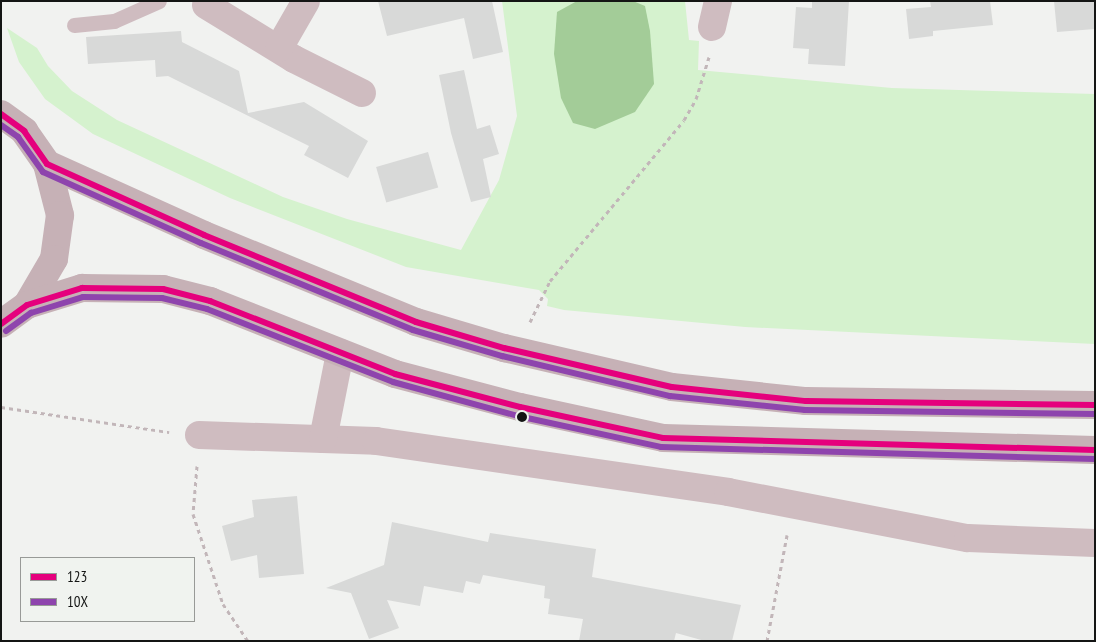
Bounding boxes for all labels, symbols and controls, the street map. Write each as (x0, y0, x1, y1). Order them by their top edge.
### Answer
unlabelled marker (517, 412, 527, 422)
legend (20, 557, 195, 622)
text: 123 (67, 567, 87, 586)
text: 10X (67, 592, 88, 611)

